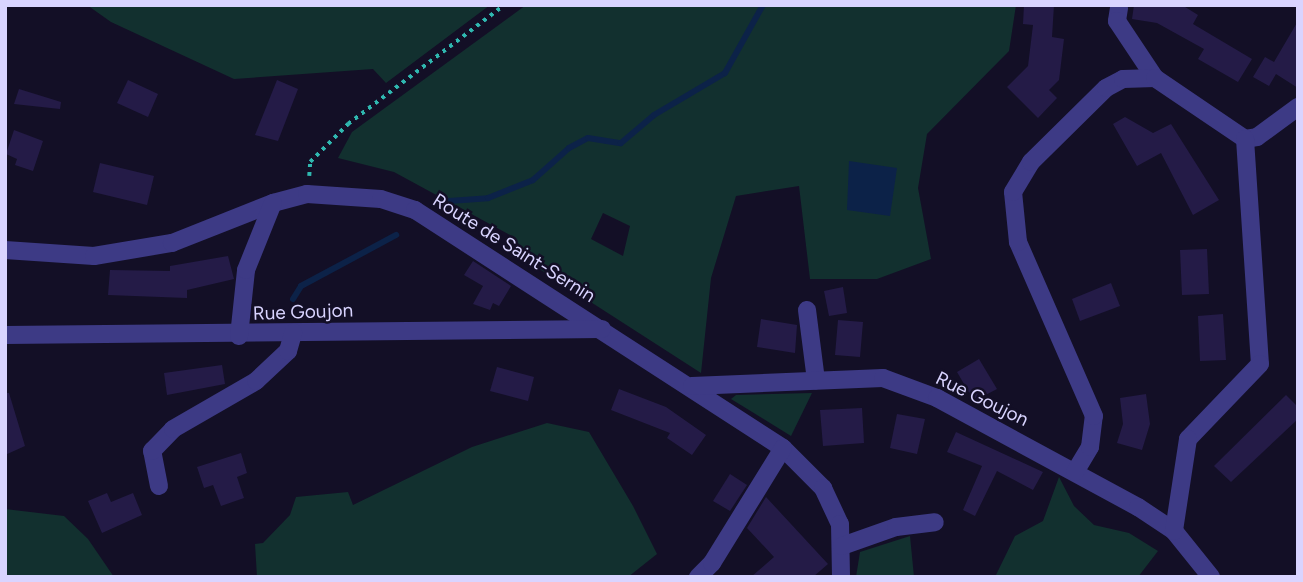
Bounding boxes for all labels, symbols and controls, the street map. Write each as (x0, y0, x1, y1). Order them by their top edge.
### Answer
street label: Route de Saint-Sernin (428, 189, 600, 307)
street label: Rue Goujon (252, 299, 354, 325)
street label: Rue Goujon (932, 367, 1032, 431)

